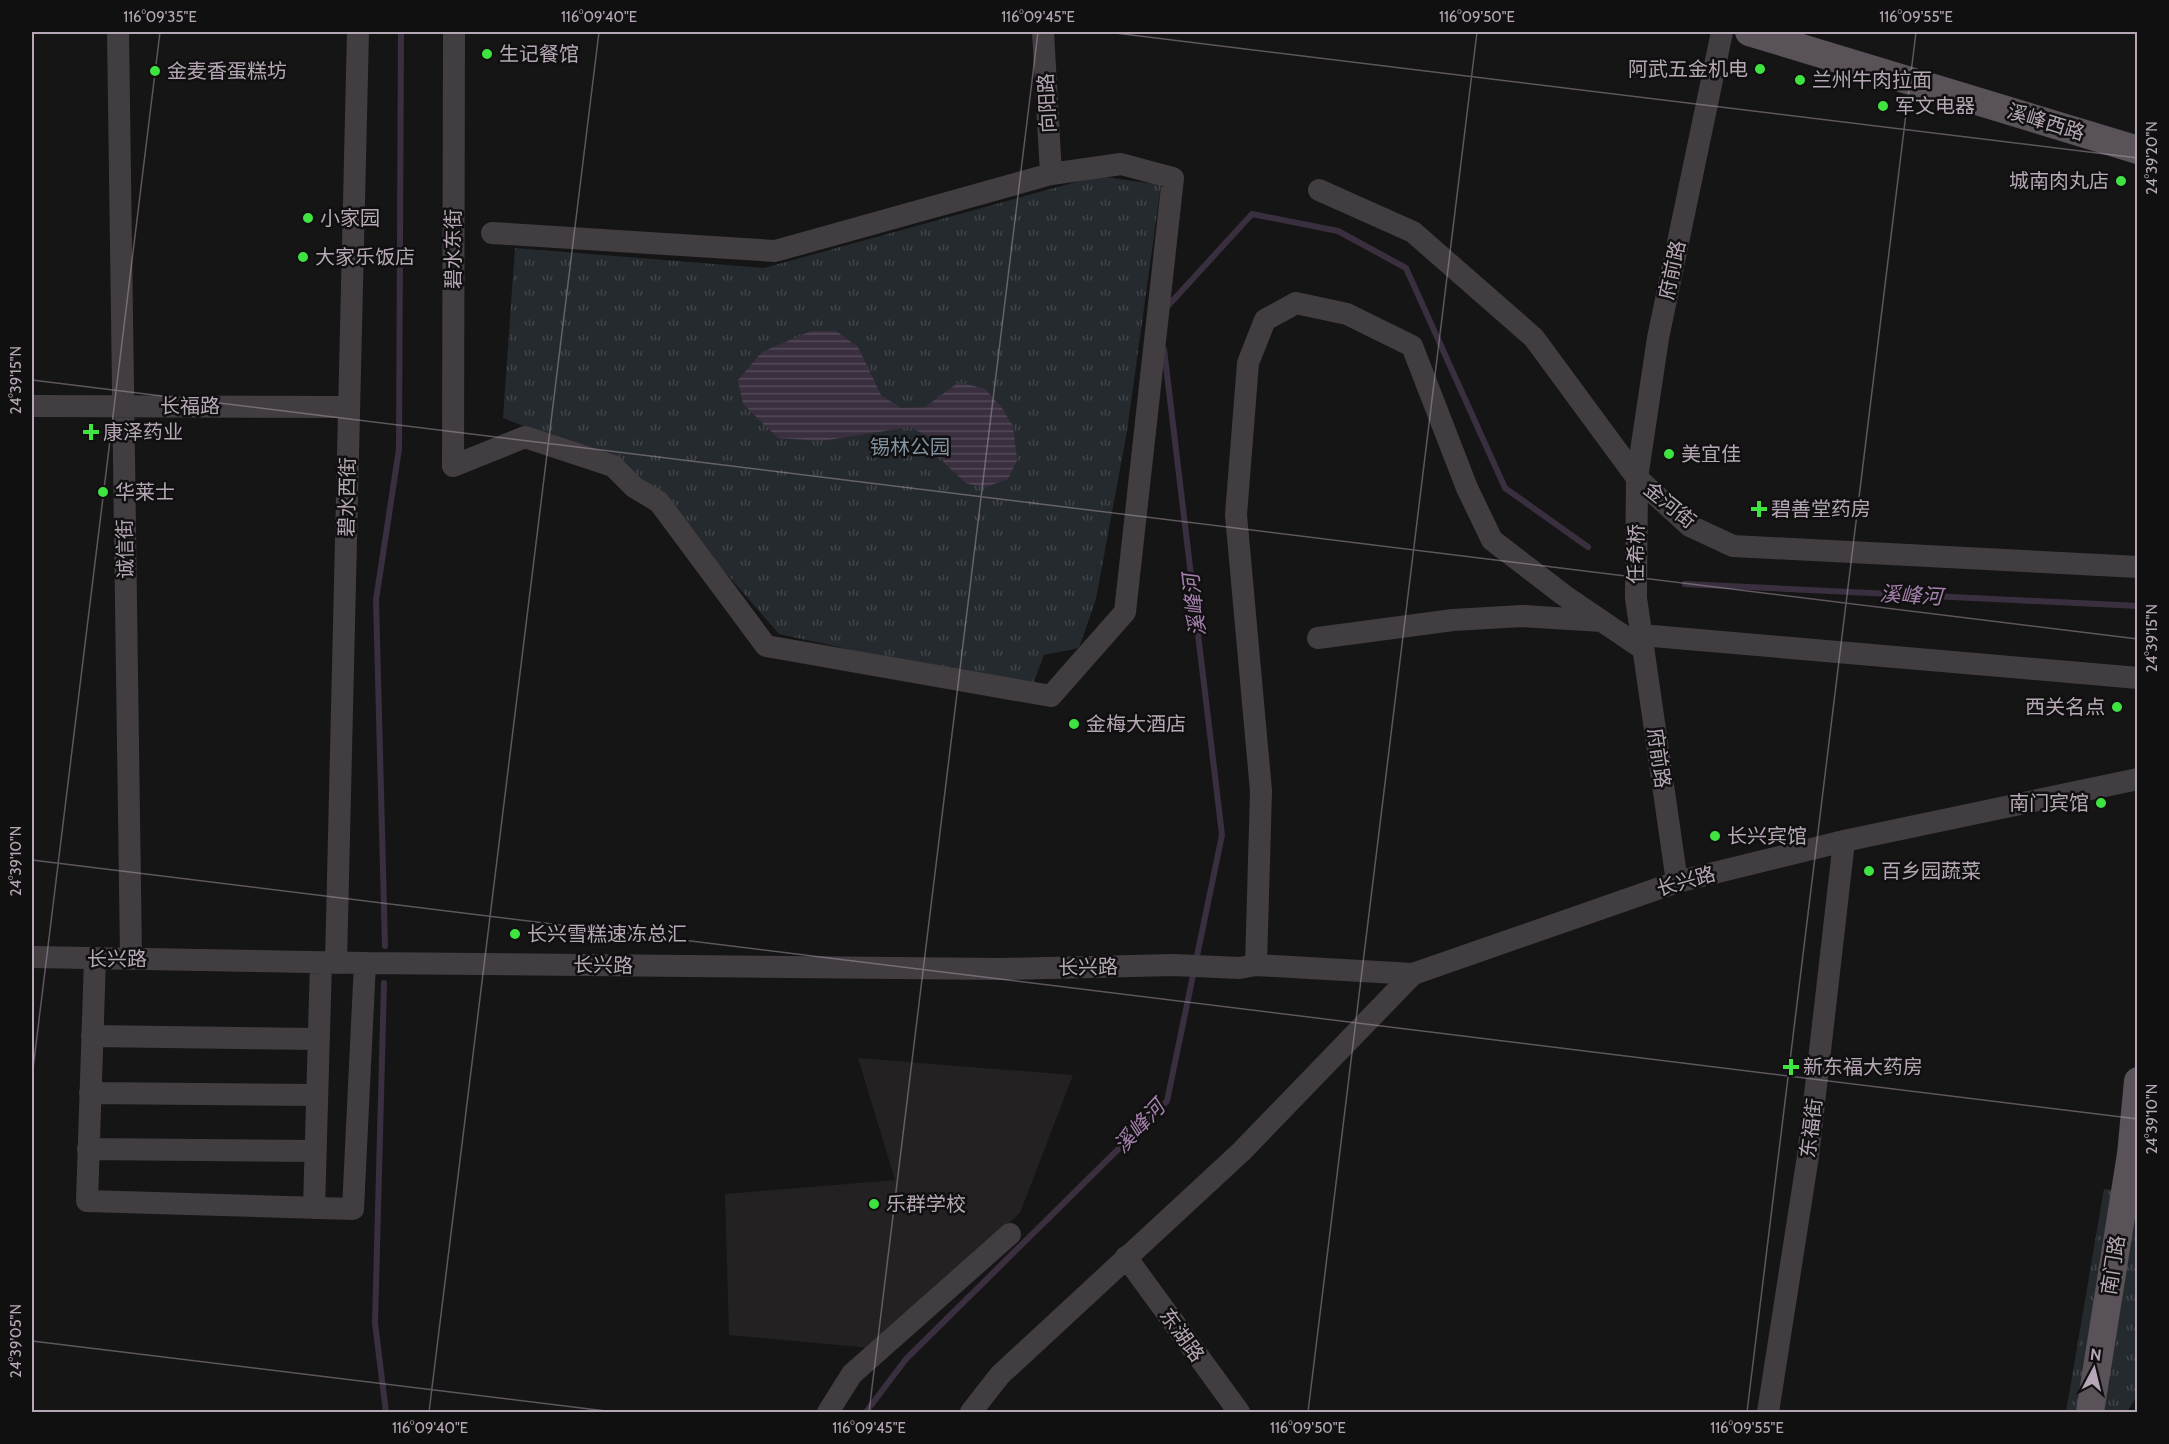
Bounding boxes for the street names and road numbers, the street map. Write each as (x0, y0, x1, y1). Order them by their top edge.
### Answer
street label: 向阳路 (1033, 72, 1061, 134)
street label: 溪峰西路 (2004, 99, 2088, 145)
street label: 碧水东街 (441, 209, 465, 289)
street label: 府前路 (1654, 238, 1690, 302)
street label: 长福路 (160, 394, 220, 418)
street label: 碧水西街 (334, 457, 360, 537)
street label: 金河街 (1639, 477, 1701, 533)
street label: 诚信街 (112, 519, 138, 579)
street label: 任希桥 (1623, 524, 1649, 584)
street label: 府前路 (1643, 727, 1675, 789)
street label: 长兴路 (1654, 861, 1718, 901)
street label: 长兴路 (87, 947, 147, 971)
street label: 长兴路 (573, 952, 633, 978)
street label: 长兴路 (1058, 954, 1118, 980)
street label: 东福街 (1795, 1097, 1827, 1159)
street label: 南门路 (2096, 1233, 2130, 1297)
street label: 东湖路 (1155, 1304, 1209, 1366)

